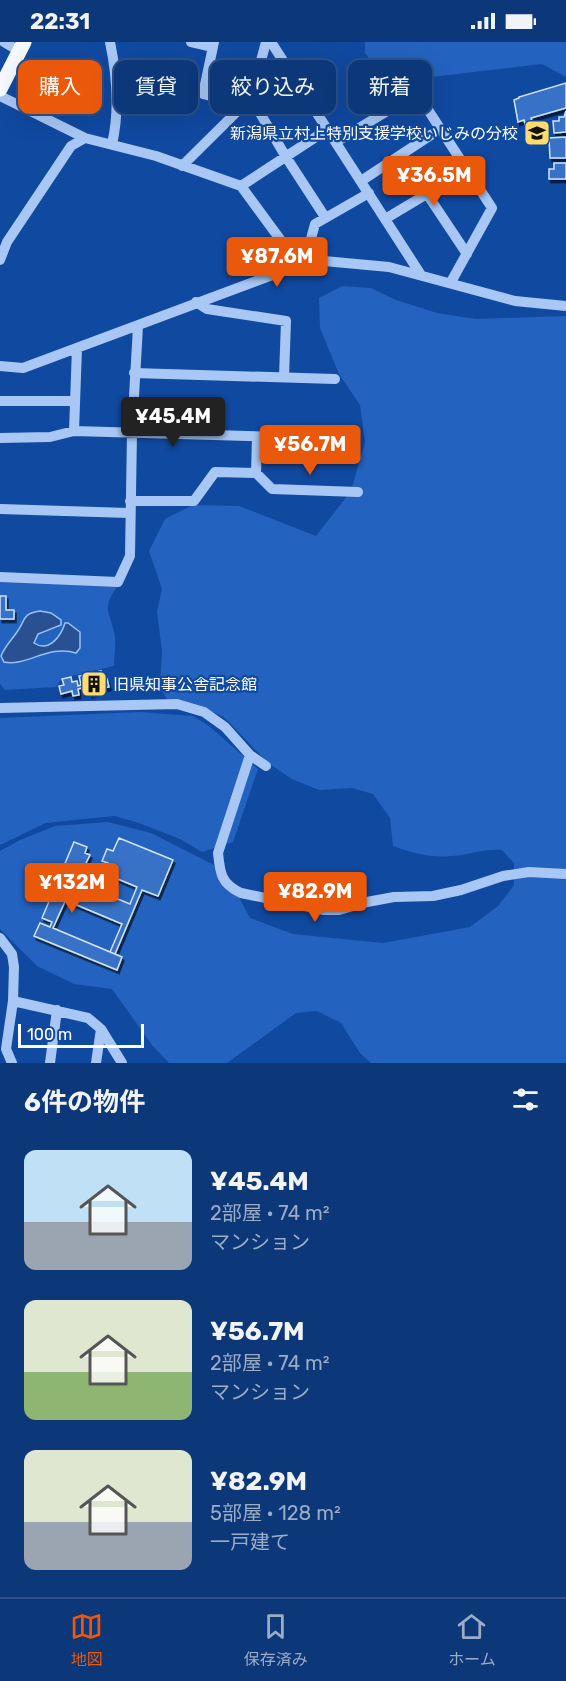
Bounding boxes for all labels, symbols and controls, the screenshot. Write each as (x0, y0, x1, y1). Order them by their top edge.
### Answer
text: 22:31 (30, 8, 90, 35)
chip: 購入 (18, 60, 102, 114)
chip: 賃貸 (114, 60, 198, 114)
chip: 絞り込み (210, 60, 336, 114)
chip: 新着 (348, 60, 432, 114)
school or university icon: 新潟県立村上特別支援学校いじみの分校 (522, 118, 552, 148)
place label: 新潟県立村上特別支援学校いじみの分校 (230, 124, 518, 143)
pin: ¥36.5M (385, 156, 483, 207)
text: ¥36.5M (396, 163, 472, 187)
pin: ¥87.6M (228, 237, 326, 288)
text: ¥87.6M (241, 244, 313, 268)
pin: ¥45.4M (124, 397, 222, 448)
text: ¥45.4M (135, 404, 211, 428)
pin: ¥56.7M (261, 425, 359, 476)
text: ¥56.7M (274, 432, 346, 456)
building icon: 旧県知事公舎記念館 (79, 669, 109, 699)
place label: 旧県知事公舎記念館 (113, 675, 257, 694)
pin: ¥132M (30, 863, 114, 914)
text: ¥132M (39, 870, 105, 894)
pin: ¥82.9M (266, 872, 364, 923)
text: ¥82.9M (278, 879, 352, 903)
scale bar (18, 1021, 144, 1049)
text: 100 m (27, 1025, 72, 1044)
icon: filters (509, 1083, 542, 1116)
text: 6件の物件 (24, 1087, 145, 1118)
text: ¥45.4M (210, 1166, 309, 1197)
icon: home (72, 1174, 144, 1246)
text: 2部屋 · 74 m² (210, 1201, 330, 1225)
text: マンション (210, 1230, 310, 1254)
text: ¥56.7M (210, 1316, 305, 1347)
icon: home (72, 1324, 144, 1396)
text: 2部屋 · 74 m² (210, 1351, 330, 1375)
text: マンション (210, 1380, 310, 1404)
text: ¥82.9M (210, 1466, 307, 1497)
icon: home (72, 1474, 144, 1546)
text: 5部屋 · 128 m² (210, 1501, 341, 1525)
text: 一戸建て (210, 1530, 290, 1554)
tab: 地図 (70, 1610, 103, 1670)
tab: 保存済み (244, 1610, 308, 1670)
tab: ホーム (448, 1610, 496, 1670)

